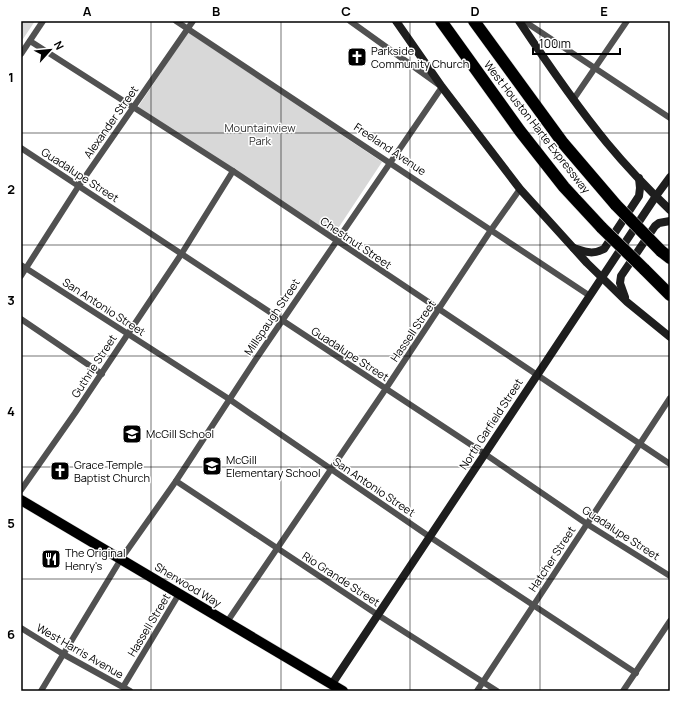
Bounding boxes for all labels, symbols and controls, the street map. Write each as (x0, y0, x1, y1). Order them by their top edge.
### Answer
text: A (83, 2, 92, 20)
text: B (212, 2, 220, 20)
text: C (341, 2, 351, 20)
text: D (470, 2, 480, 20)
text: E (600, 2, 608, 20)
north arrow (30, 30, 70, 70)
scale bar (533, 30, 620, 56)
text: 100 m (539, 35, 571, 52)
text: N (51, 38, 68, 52)
place label: Parkside Community Church (371, 43, 469, 71)
church icon: Parkside Community Church (346, 46, 368, 68)
street label: West Houston Harte Expressway (481, 57, 594, 196)
text: 1 (8, 68, 14, 86)
street label: Alexander Street (80, 82, 141, 161)
street label: Freeland Avenue (351, 119, 430, 179)
park label: Mountainview Park (224, 120, 296, 148)
street label: Guadalupe Street (39, 144, 122, 205)
text: 2 (7, 180, 15, 198)
street label: Chestnut Street (318, 213, 395, 272)
street label: San Antonio Street (60, 274, 149, 339)
street label: Millspaugh Street (240, 275, 303, 358)
text: 3 (7, 291, 15, 309)
street label: Hassell Street (386, 297, 439, 364)
street label: Guadalupe Street (309, 323, 392, 384)
street label: Guthrie Street (67, 331, 120, 400)
street label: North Garfield Street (456, 375, 526, 472)
text: 4 (7, 402, 15, 420)
school or university icon: McGill School (121, 423, 143, 445)
place label: McGill School (146, 426, 214, 441)
place label: McGill Elementary School (226, 452, 321, 480)
street label: San Antonio Street (330, 454, 418, 520)
school or university icon: McGill Elementary School (201, 455, 223, 477)
place label: Grace Temple Baptist Church (74, 457, 150, 485)
church icon: Grace Temple Baptist Church (49, 460, 71, 482)
street label: Guadalupe Street (580, 502, 663, 563)
text: 5 (7, 514, 15, 532)
street label: Hatcher Street (525, 523, 578, 594)
place label: The Original Henry's (65, 545, 126, 573)
restaurant icon: The Original Henry's (40, 548, 62, 570)
street label: Rio Grande Street (300, 548, 383, 609)
street label: Sherwood Way (152, 559, 224, 610)
street label: Hassell Street (124, 590, 173, 659)
street label: West Harris Avenue (34, 620, 127, 682)
text: 6 (7, 625, 15, 643)

